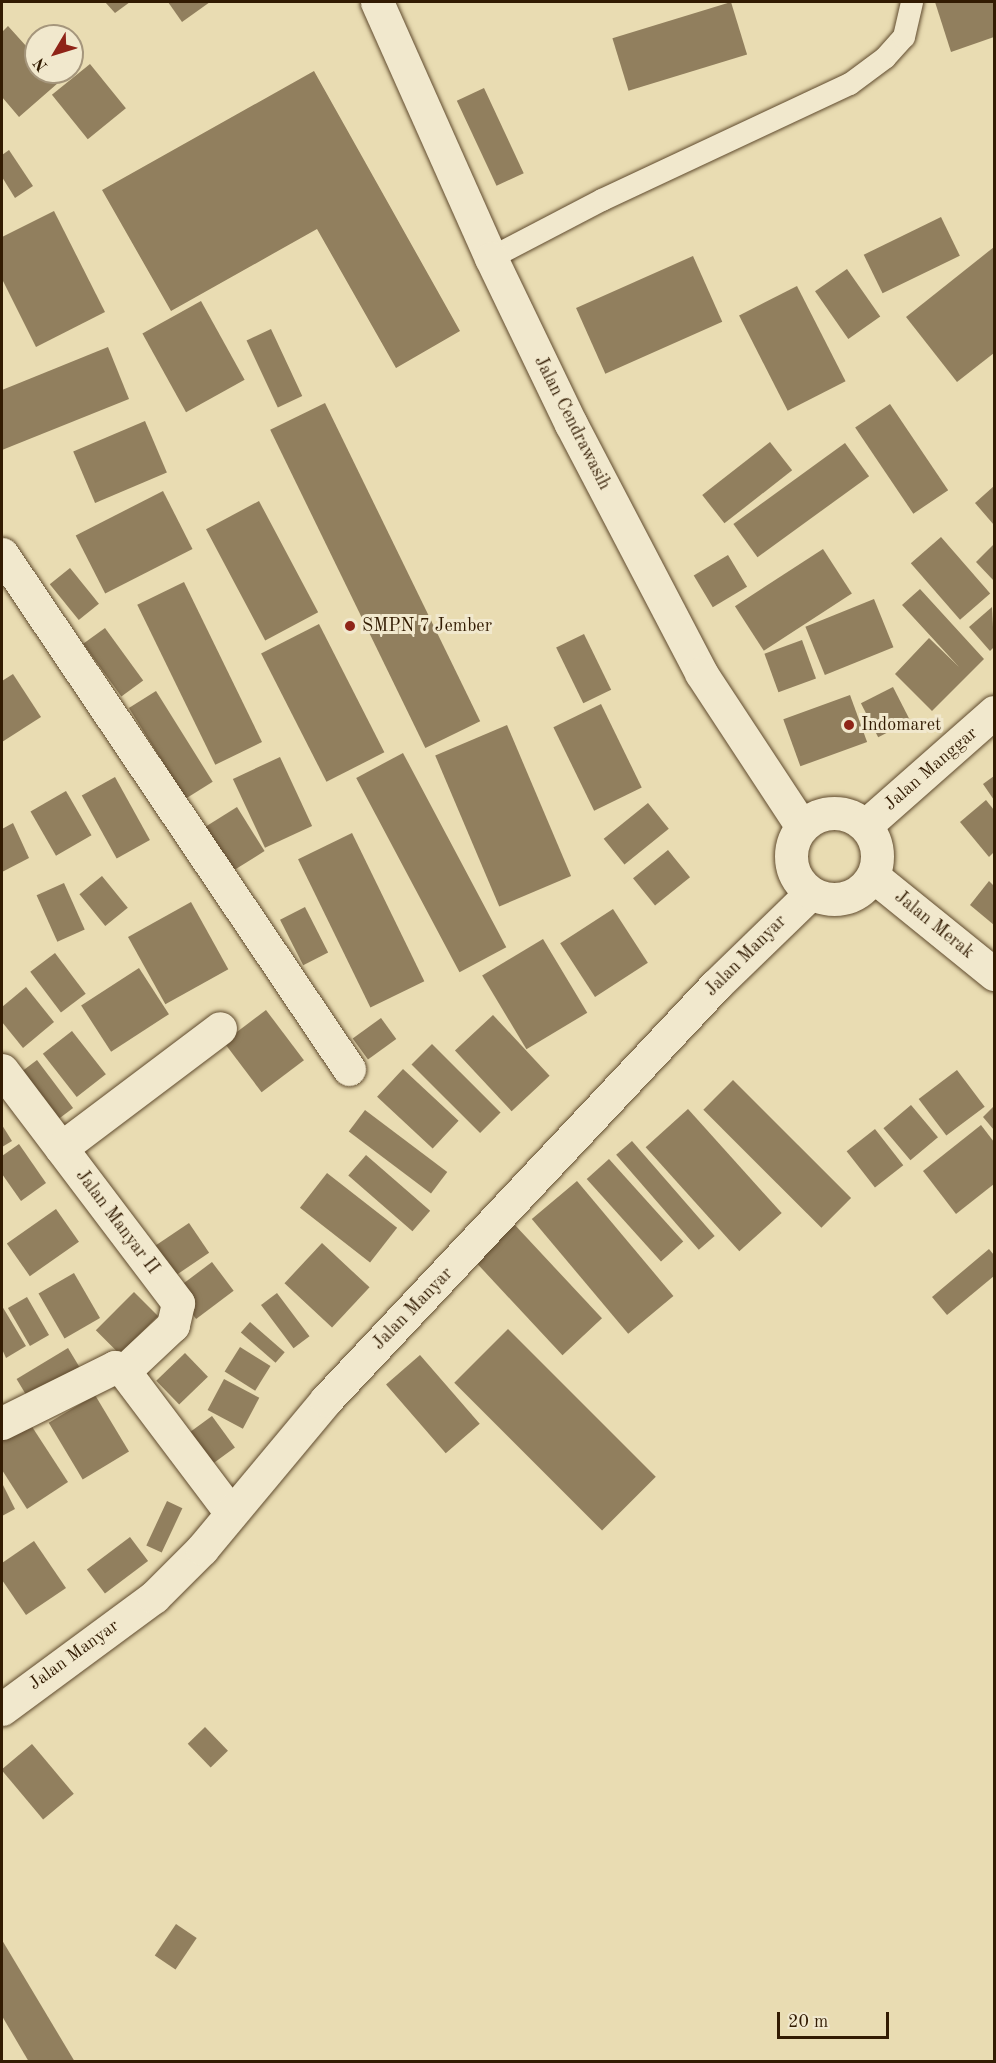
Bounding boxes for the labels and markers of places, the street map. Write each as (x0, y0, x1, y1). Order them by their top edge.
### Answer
place label: SMPN 7 Jember (362, 615, 492, 637)
marker: SMPN 7 Jember (343, 619, 357, 633)
place label: Indomaret (861, 714, 941, 736)
marker: Indomaret (842, 718, 856, 732)

